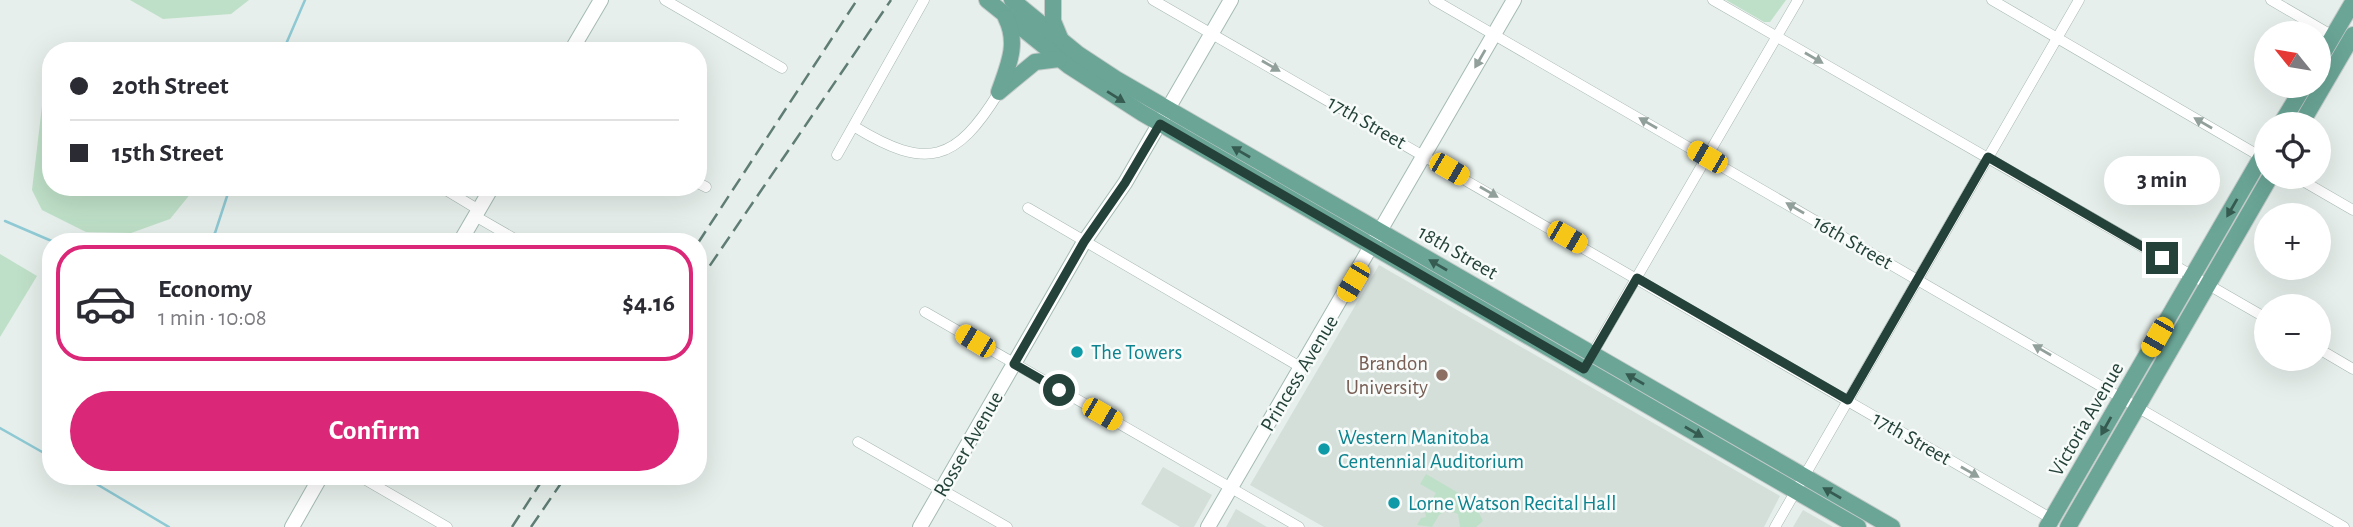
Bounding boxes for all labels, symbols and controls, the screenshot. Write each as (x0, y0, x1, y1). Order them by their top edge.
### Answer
north arrow (2254, 21, 2331, 98)
map controls (2254, 21, 2331, 371)
one-way arrow (1474, 50, 1487, 69)
one-way arrow (1805, 52, 1824, 65)
one-way arrow (1261, 60, 1280, 73)
text: 20th Street (112, 73, 228, 99)
one-way arrow (1106, 90, 1125, 103)
street label: 17th Street (1324, 92, 1410, 153)
button: locate (2254, 112, 2331, 189)
one-way arrow (2193, 116, 2212, 129)
one-way arrow (1638, 117, 1657, 129)
car (1684, 137, 1731, 177)
text: 15th Street (112, 140, 223, 166)
one-way arrow (1231, 146, 1251, 158)
car (1426, 149, 1473, 189)
callout: 3 min (2104, 156, 2220, 205)
text: 3 min (2137, 169, 2187, 192)
one-way arrow (1479, 186, 1499, 198)
one-way arrow (2226, 199, 2238, 218)
one-way arrow (1785, 202, 1804, 214)
button: + (2254, 203, 2331, 280)
street label: 16th Street (1810, 211, 1896, 274)
car (1544, 217, 1591, 257)
street label: 18th Street (1415, 221, 1501, 284)
route end (2146, 242, 2178, 274)
car (1334, 259, 1373, 305)
one-way arrow (1429, 259, 1448, 272)
icon: car (74, 272, 137, 335)
text: Economy (158, 276, 252, 302)
text: $4.16 (622, 290, 675, 316)
button: − (2254, 294, 2331, 371)
text: 1 min · 10:08 (158, 307, 267, 330)
street label: Princess Avenue (1257, 312, 1342, 435)
car (2138, 314, 2177, 360)
car (952, 321, 999, 361)
place label: The Towers (1091, 342, 1182, 363)
marker: The Towers (1069, 344, 1085, 360)
one-way arrow (2033, 344, 2052, 357)
place label: Brandon University (1346, 353, 1428, 398)
street label: Victoria Avenue (2045, 359, 2127, 480)
marker: Brandon University (1434, 367, 1450, 383)
one-way arrow (1626, 373, 1645, 385)
route start (1043, 374, 1075, 406)
street label: Rosser Avenue (930, 388, 1007, 501)
button: Confirm (70, 391, 679, 471)
car (1079, 394, 1126, 434)
street label: 17th Street (1869, 408, 1955, 469)
one-way arrow (2100, 417, 2112, 436)
one-way arrow (1684, 426, 1703, 438)
place label: Western Manitoba Centennial Auditorium (1338, 427, 1524, 472)
marker: Western Manitoba Centennial Auditorium (1316, 441, 1332, 457)
one-way arrow (1961, 465, 1980, 478)
one-way arrow (1823, 487, 1842, 499)
place label: Lorne Watson Recital Hall (1408, 493, 1616, 514)
marker: Lorne Watson Recital Hall (1386, 495, 1402, 511)

